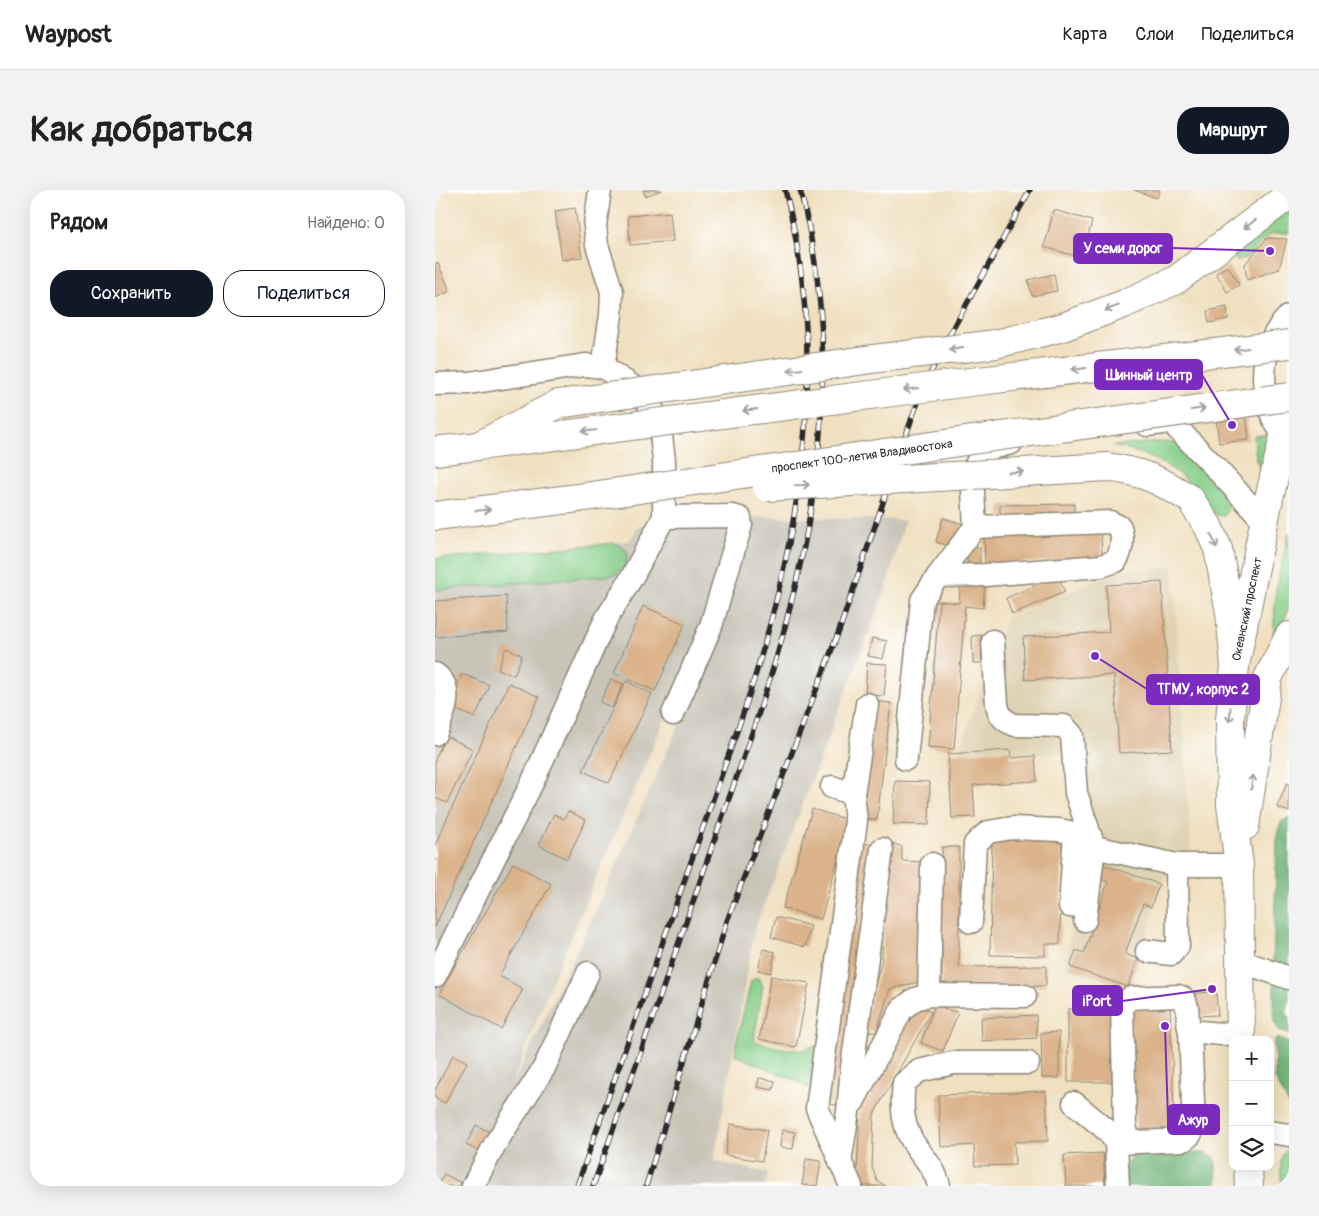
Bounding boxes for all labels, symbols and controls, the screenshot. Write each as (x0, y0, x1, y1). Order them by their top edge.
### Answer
text: Waypost (25, 20, 112, 49)
text: Карта (1063, 23, 1107, 46)
text: Слои (1135, 23, 1173, 46)
text: Поделиться (1201, 23, 1294, 46)
button: Маршрут (1177, 107, 1289, 154)
text: Как добраться (30, 108, 253, 152)
text: Рядом (50, 209, 108, 236)
text: Найдено: 0 (307, 213, 385, 233)
one-way arrow (1243, 219, 1257, 229)
callout: У семи дорог (1074, 234, 1172, 263)
text: У семи дорог (1084, 240, 1163, 257)
button: Сохранить (50, 270, 213, 317)
button: Поделиться (223, 270, 385, 317)
one-way arrow (1105, 304, 1120, 313)
one-way arrow (948, 344, 964, 354)
one-way arrow (1233, 345, 1249, 355)
callout: Шинный центр (1095, 360, 1202, 389)
one-way arrow (1072, 364, 1088, 374)
one-way arrow (787, 365, 803, 375)
text: Шинный центр (1105, 367, 1193, 384)
one-way arrow (904, 385, 920, 395)
one-way arrow (1190, 404, 1206, 414)
one-way arrow (742, 405, 758, 415)
one-way arrow (581, 426, 597, 436)
street label: проспект 100-летия Владивостока (771, 436, 954, 477)
one-way arrow (1008, 468, 1024, 477)
one-way arrow (793, 480, 809, 489)
one-way arrow (475, 505, 491, 515)
one-way arrow (1210, 533, 1220, 548)
street label: Океанский проспект (1229, 556, 1266, 662)
callout: ТГМУ, корпус 2 (1147, 675, 1259, 704)
text: ТГМУ, корпус 2 (1156, 681, 1249, 698)
one-way arrow (1226, 707, 1235, 723)
one-way arrow (1247, 774, 1257, 790)
callout: iPort (1073, 986, 1122, 1015)
text: iPort (1083, 993, 1112, 1010)
map controls (1229, 1036, 1274, 1171)
button: + (1229, 1036, 1274, 1081)
button: − (1229, 1081, 1274, 1126)
callout: Ажур (1168, 1105, 1219, 1134)
text: Ажур (1178, 1112, 1209, 1129)
button: layers (1229, 1126, 1274, 1171)

